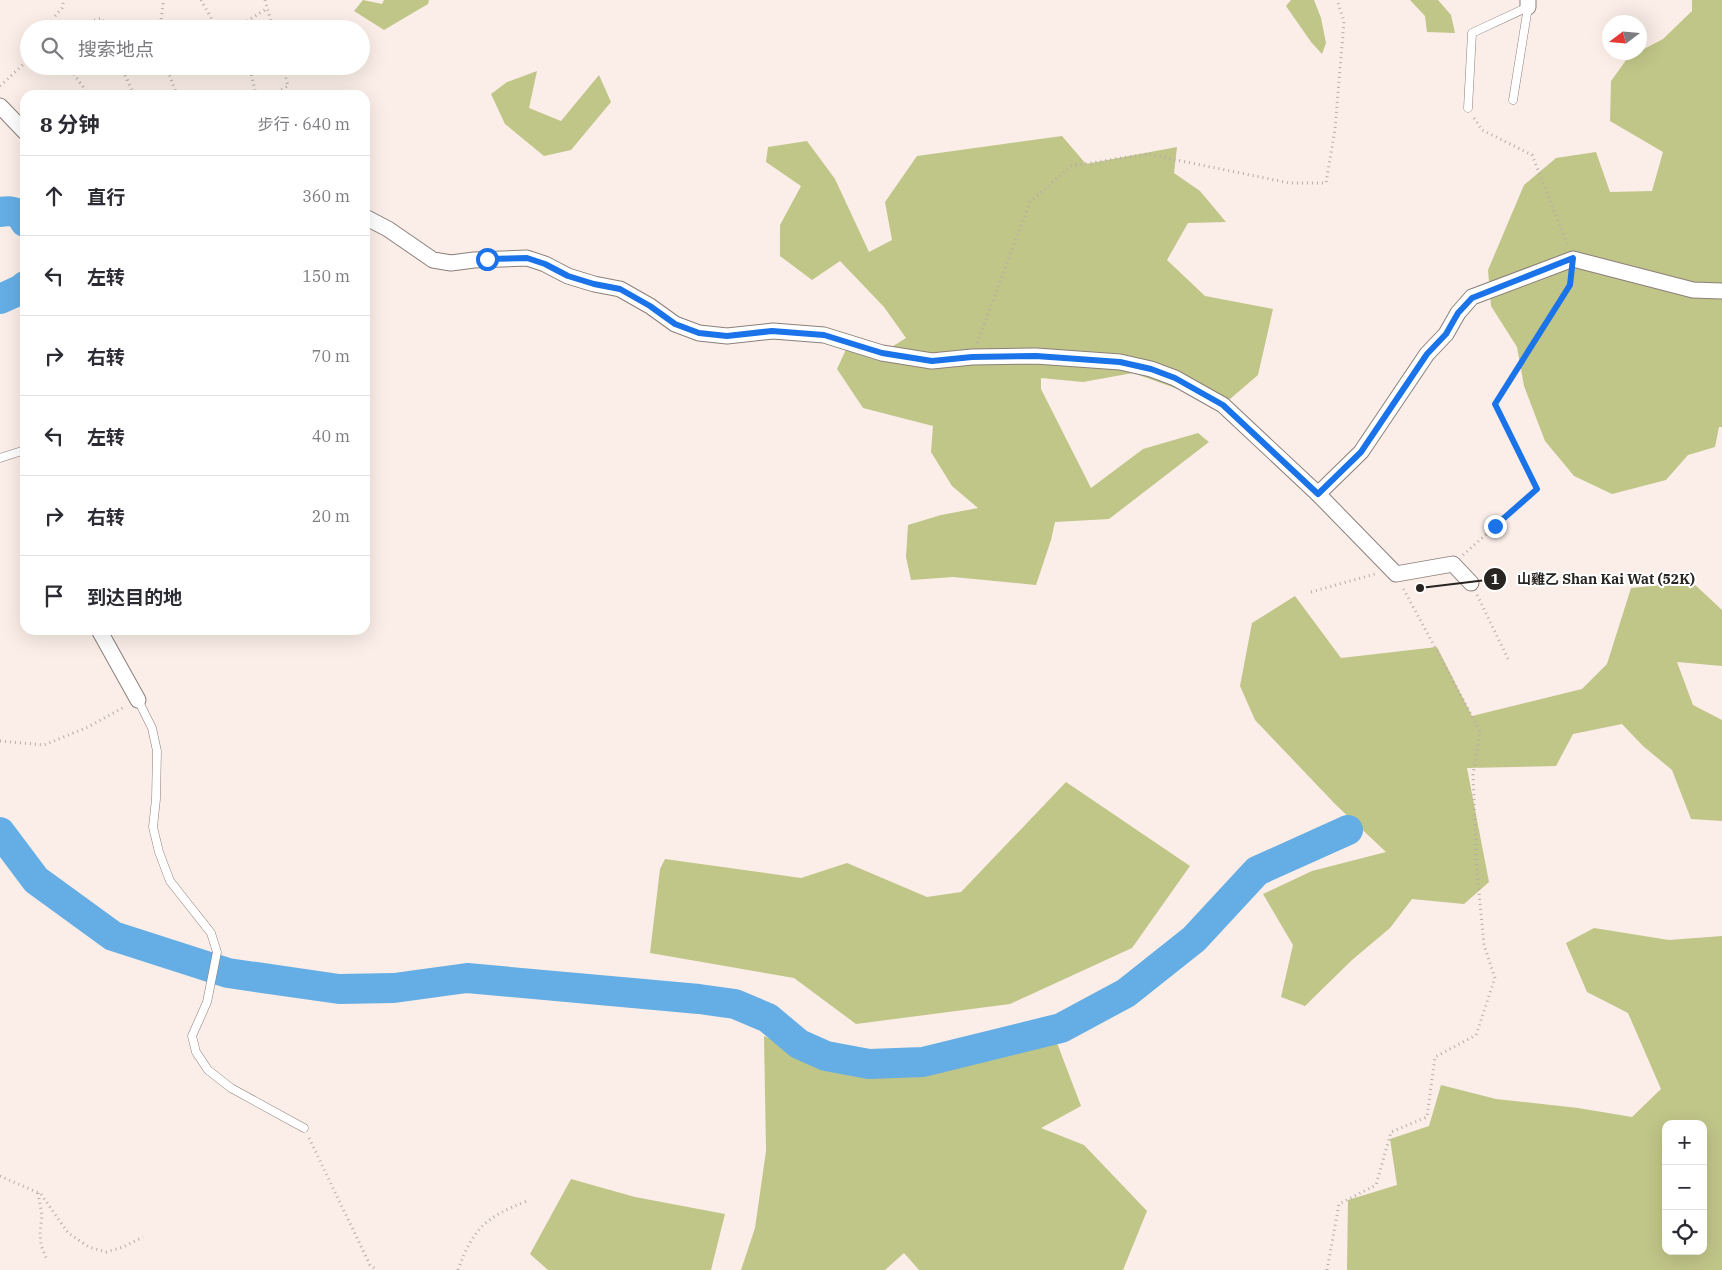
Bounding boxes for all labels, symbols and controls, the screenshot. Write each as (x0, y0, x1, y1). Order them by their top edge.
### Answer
north arrow (1602, 15, 1647, 60)
search box (20, 20, 370, 75)
icon: search (38, 34, 66, 62)
text: 搜索地点 (78, 37, 154, 61)
text: 8 分钟 (40, 110, 99, 138)
text: 步行 · 640 m (258, 114, 350, 134)
icon: ahead (40, 182, 68, 210)
text: 直行 (87, 185, 125, 209)
text: 360 m (302, 186, 350, 206)
route start (476, 248, 499, 271)
icon: left (40, 262, 68, 290)
text: 左转 (87, 265, 125, 289)
text: 150 m (302, 266, 350, 286)
icon: right (40, 342, 68, 370)
text: 右转 (87, 345, 125, 369)
text: 70 m (312, 346, 350, 366)
icon: left (40, 422, 68, 450)
text: 左转 (87, 425, 125, 449)
text: 40 m (312, 426, 350, 446)
icon: right (40, 502, 68, 530)
text: 右转 (87, 505, 125, 529)
text: 20 m (312, 506, 350, 526)
route end (1484, 515, 1507, 538)
callout: 山雞乙 Shan Kai Wat (52K) (1482, 564, 1706, 593)
text: 1 (1490, 569, 1500, 588)
text: 山雞乙 Shan Kai Wat (52K) (1517, 570, 1695, 588)
icon: arrive (40, 582, 68, 610)
text: 到达目的地 (87, 585, 182, 609)
map controls (1662, 1120, 1707, 1255)
button: + (1662, 1120, 1707, 1165)
button: − (1662, 1165, 1707, 1210)
button: locate (1662, 1210, 1707, 1255)

